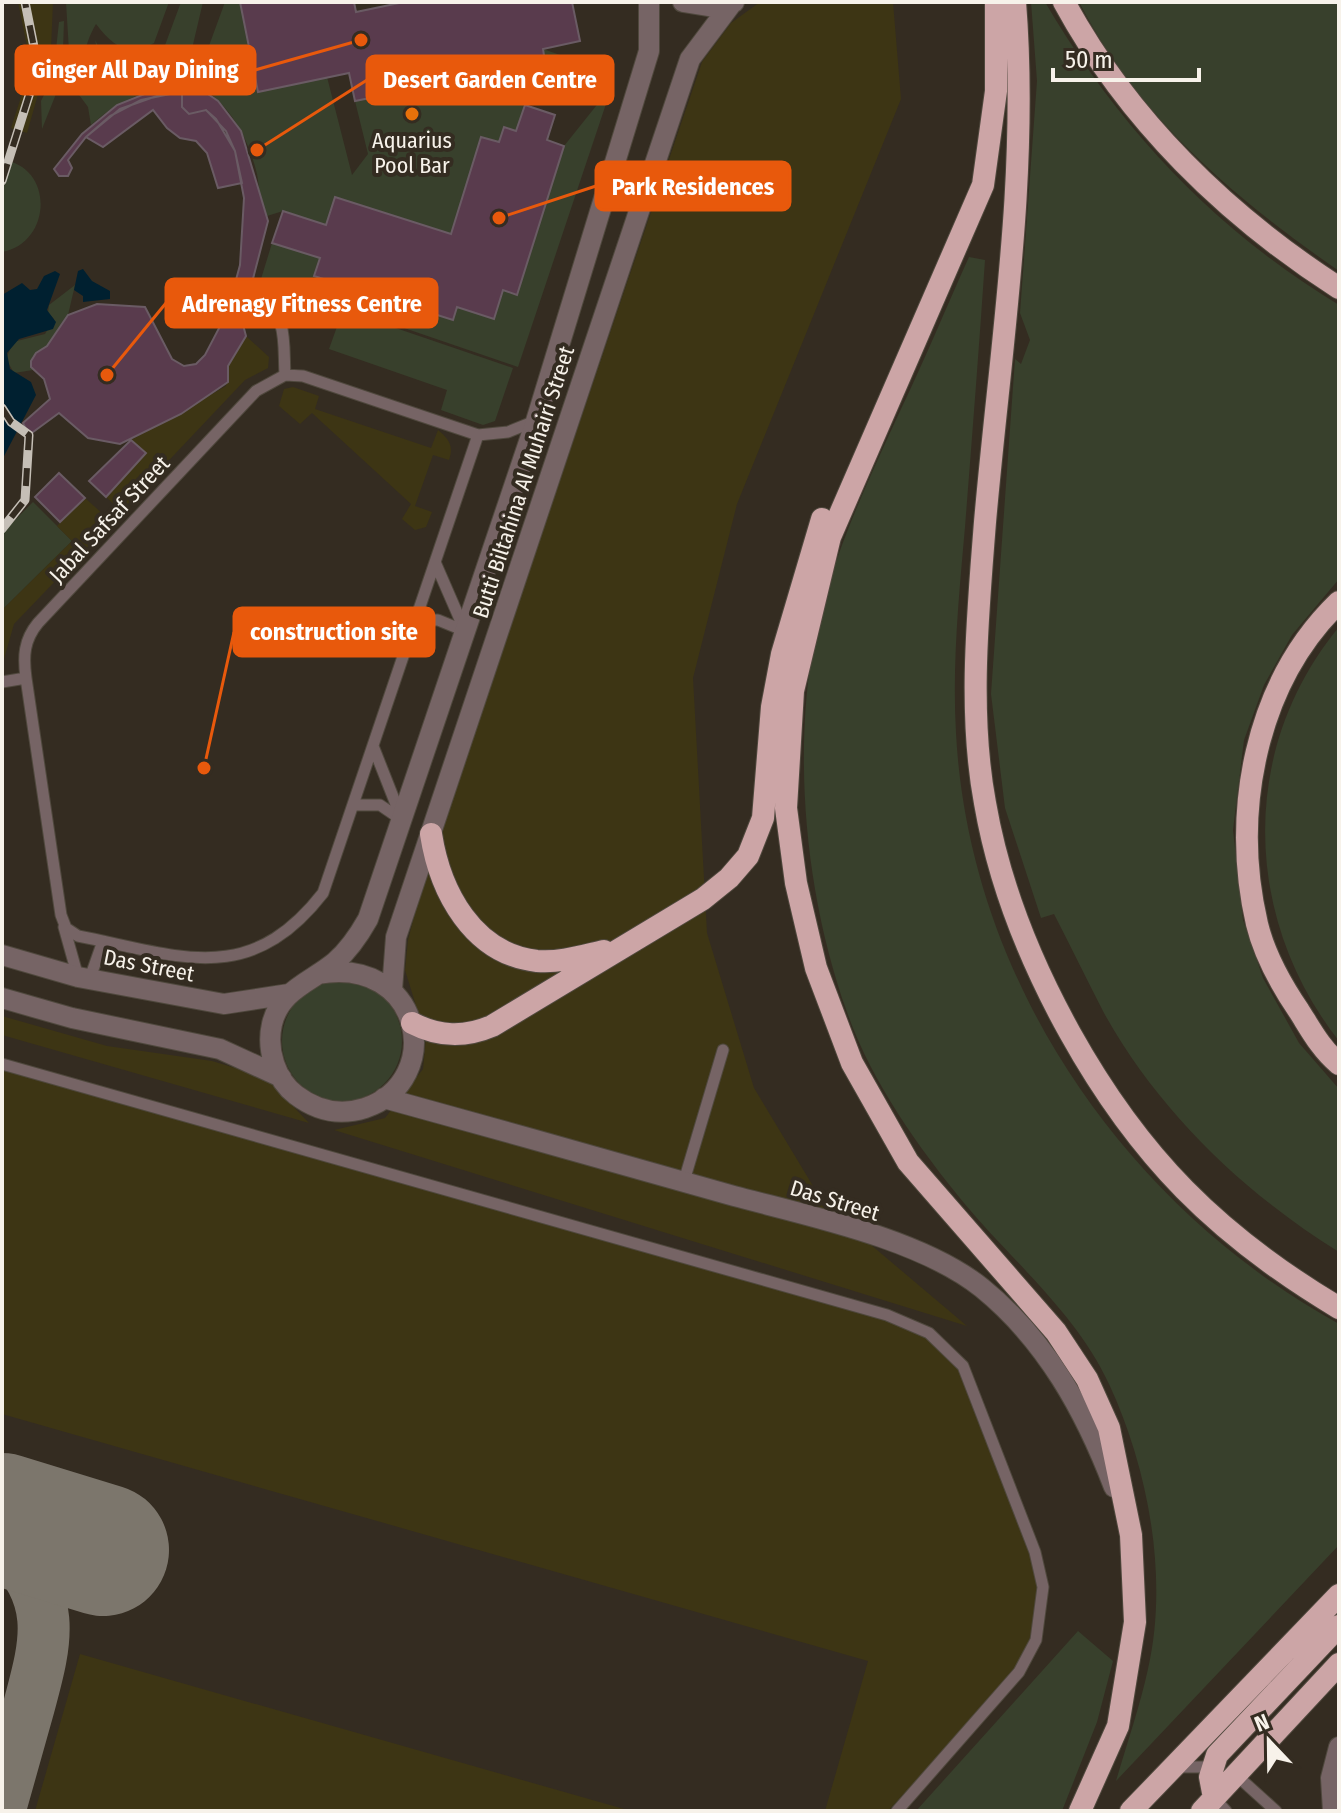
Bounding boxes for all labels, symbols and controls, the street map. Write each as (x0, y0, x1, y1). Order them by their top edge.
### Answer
scale bar (1053, 32, 1199, 82)
callout: Ginger All Day Dining (16, 46, 255, 94)
text: 50 m (1065, 46, 1113, 74)
text: Ginger All Day Dining (31, 56, 239, 84)
callout: Desert Garden Centre (367, 56, 613, 104)
text: Desert Garden Centre (383, 66, 597, 94)
marker: Aquarius Pool Bar (403, 105, 421, 123)
place label: Aquarius Pool Bar (372, 127, 452, 179)
callout: Park Residences (596, 162, 790, 210)
text: Park Residences (612, 173, 775, 201)
callout: Adrenagy Fitness Centre (166, 279, 437, 327)
text: Adrenagy Fitness Centre (181, 290, 422, 318)
street label: Butti Biltahina Al Muhairi Street (467, 342, 581, 622)
street label: Jabal Safsaf Street (43, 450, 176, 589)
callout: construction site (234, 608, 434, 656)
text: construction site (250, 618, 418, 646)
street label: Das Street (101, 943, 197, 988)
street label: Das Street (787, 1174, 883, 1227)
north arrow (1229, 1701, 1309, 1781)
text: N (1251, 1708, 1273, 1738)

